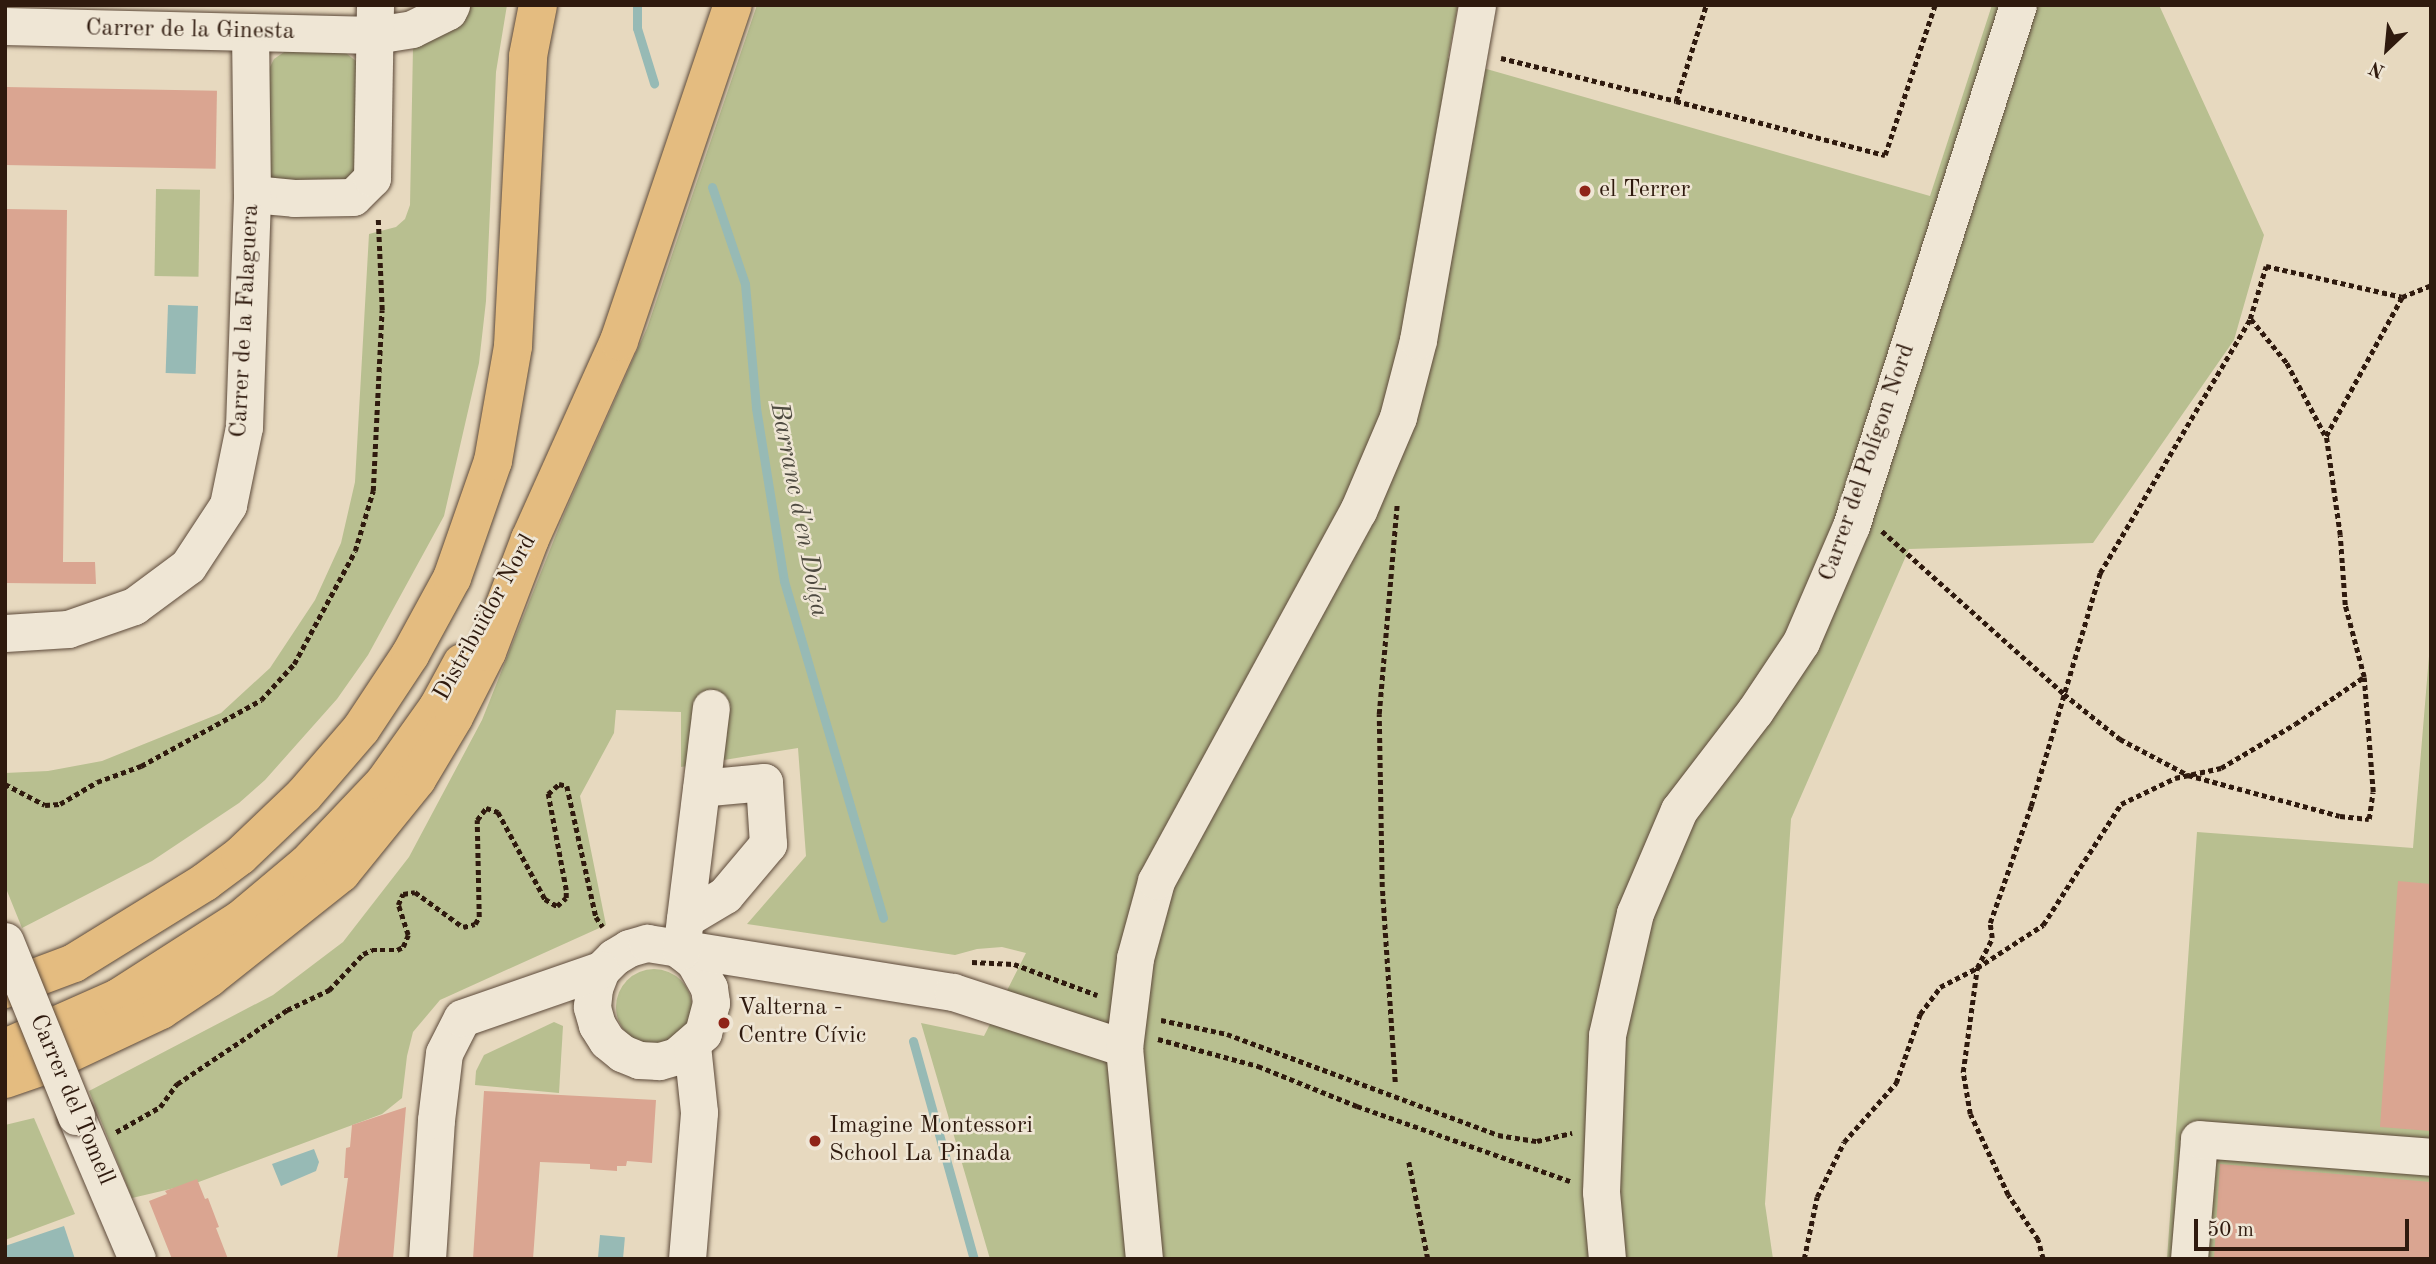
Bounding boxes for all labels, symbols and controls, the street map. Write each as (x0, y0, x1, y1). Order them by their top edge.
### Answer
north arrow (2352, 14, 2422, 84)
street label: Carrer de la Ginesta (85, 15, 295, 47)
text: N (2367, 57, 2388, 80)
place label: el Terrer (1599, 177, 1690, 205)
marker: el Terrer (1577, 183, 1593, 199)
street label: Carrer de la Falaguera (225, 203, 267, 439)
street label: Carrer del Polígon Nord (1814, 340, 1922, 586)
water label: Barranc d'en Dolça (762, 400, 834, 620)
street label: Distribuïdor Nord (428, 530, 544, 706)
place label: Valterna - Centre Cívic (738, 995, 866, 1051)
street label: Carrer del Tomell (22, 1010, 120, 1190)
marker: Valterna - Centre Cívic (716, 1015, 732, 1031)
place label: Imagine Montessori School La Pinada (829, 1113, 1033, 1169)
marker: Imagine Montessori School La Pinada (807, 1133, 823, 1149)
scale bar (2198, 1204, 2413, 1248)
text: 50 m (2207, 1220, 2254, 1241)

